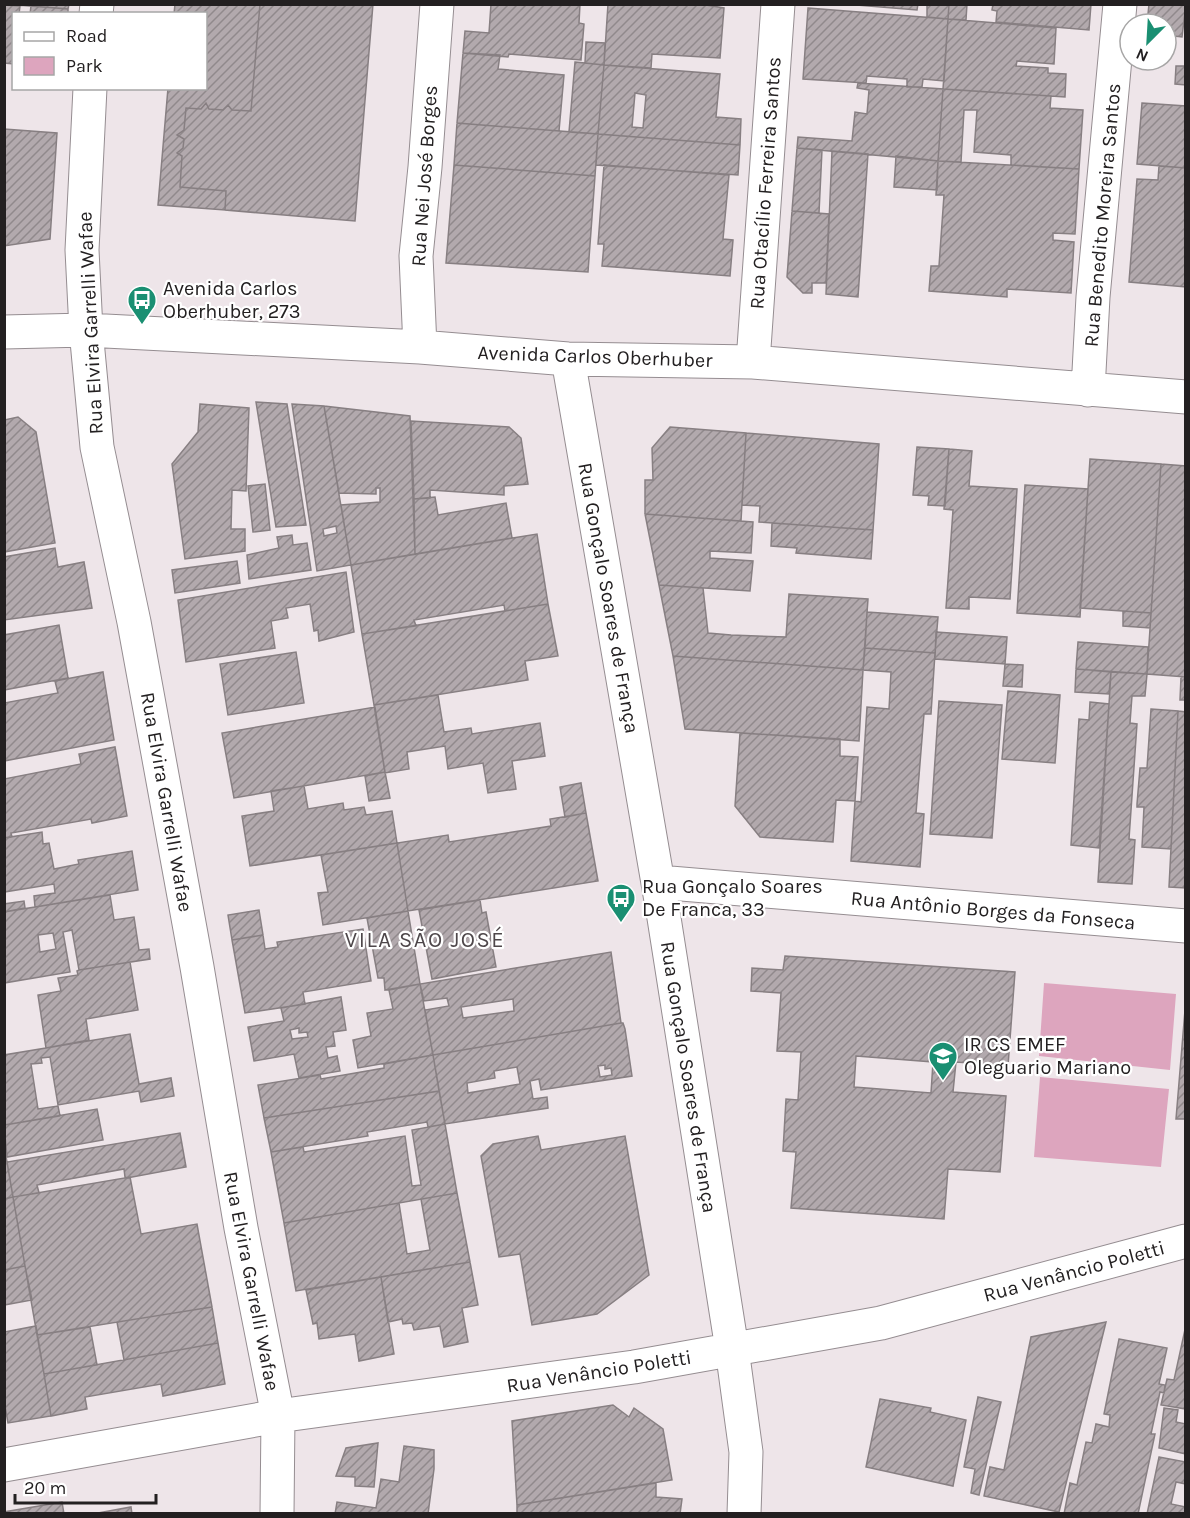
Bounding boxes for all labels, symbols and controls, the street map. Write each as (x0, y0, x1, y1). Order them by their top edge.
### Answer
legend (12, 12, 207, 90)
north arrow (1118, 12, 1178, 72)
text: Road (66, 25, 107, 47)
text: N (1133, 44, 1151, 66)
text: Park (66, 55, 103, 77)
street label: Rua Otacílio Ferreira Santos (745, 56, 786, 310)
street label: Rua Benedito Moreira Santos (1080, 82, 1125, 348)
street label: Rua Nei José Borges (407, 85, 442, 267)
street label: Rua Elvira Garrelli Wafae (73, 211, 108, 435)
place label: Avenida Carlos Oberhuber, 273 (163, 277, 301, 323)
bus stop icon: Avenida Carlos Oberhuber, 273 (126, 284, 158, 326)
street label: Avenida Carlos Oberhuber (477, 341, 714, 372)
street label: Rua Gonçalo Soares de França (573, 461, 644, 735)
street label: Rua Elvira Garrelli Wafae (136, 690, 197, 914)
place label: Rua Gonçalo Soares De Franca, 33 (642, 875, 823, 921)
bus stop icon: Rua Gonçalo Soares De Franca, 33 (605, 882, 637, 924)
street label: Rua Antônio Borges da Fonseca (850, 887, 1136, 934)
district label: VILA SÃO JOSÉ (345, 926, 505, 953)
street label: Rua Gonçalo Soares de França (656, 940, 721, 1214)
place label: IR CS EMEF Oleguario Mariano (964, 1033, 1131, 1079)
school or university icon: IR CS EMEF Oleguario Mariano (927, 1040, 959, 1082)
street label: Rua Elvira Garrelli Wafae (219, 1170, 284, 1393)
street label: Rua Venâncio Poletti (981, 1236, 1167, 1307)
street label: Rua Venâncio Poletti (505, 1346, 693, 1397)
scale bar (15, 1467, 156, 1505)
text: 20 m (24, 1477, 66, 1499)

